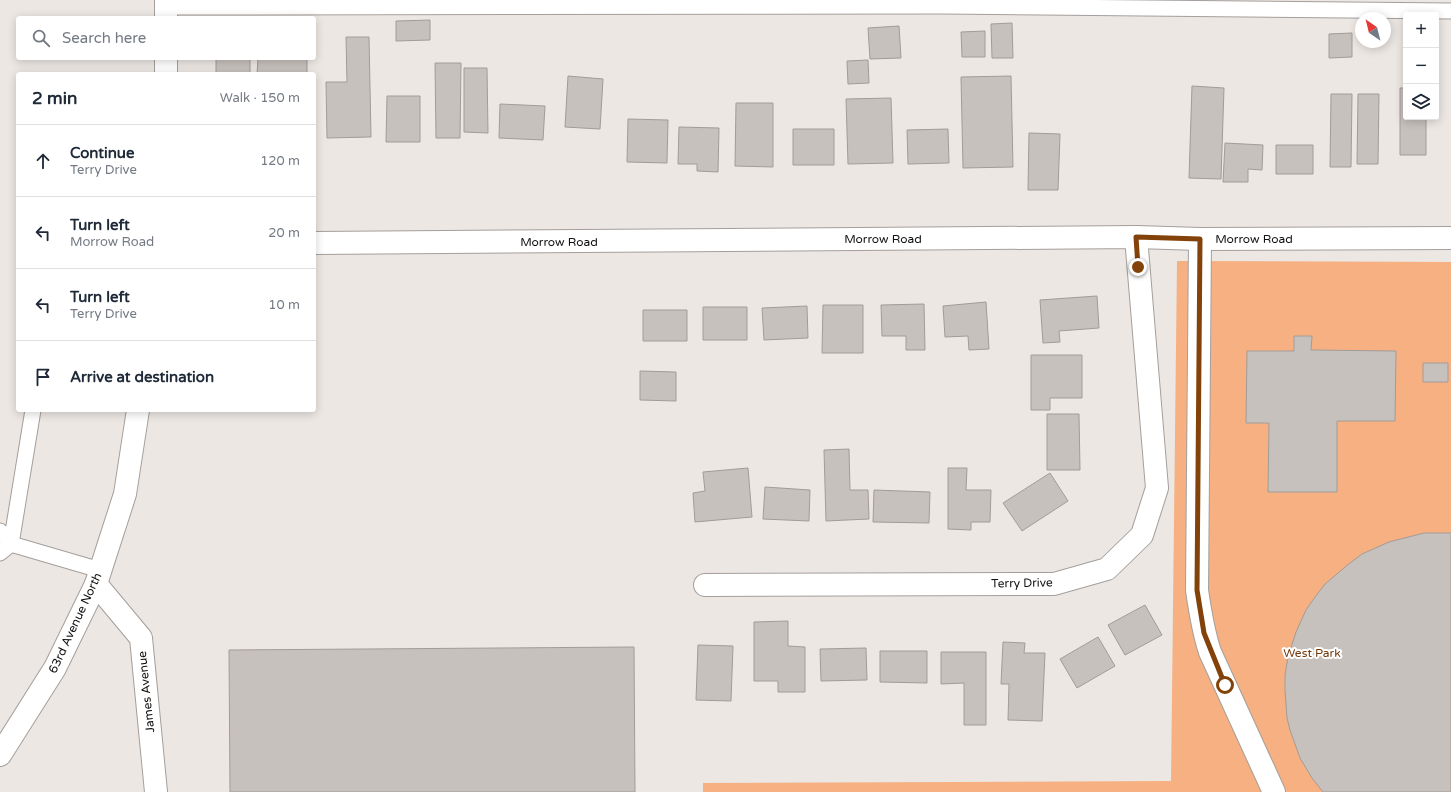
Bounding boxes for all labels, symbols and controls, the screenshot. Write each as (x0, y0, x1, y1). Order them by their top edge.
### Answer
north arrow (1355, 12, 1391, 48)
map controls (1403, 12, 1439, 120)
button: + (1403, 12, 1439, 48)
search box (16, 16, 316, 60)
icon: search (30, 27, 52, 49)
text: Search here (62, 29, 146, 47)
button: − (1403, 48, 1439, 84)
button: layers (1403, 84, 1439, 120)
text: 2 min (32, 88, 77, 109)
text: Walk · 150 m (220, 90, 300, 106)
text: Continue (70, 144, 134, 162)
icon: ahead (32, 150, 54, 172)
text: 120 m (260, 153, 300, 169)
text: Terry Drive (70, 162, 137, 178)
text: Turn left (70, 216, 130, 234)
icon: left (32, 222, 54, 244)
text: 20 m (268, 225, 300, 241)
street label: Morrow Road (844, 232, 922, 246)
street label: Morrow Road (1215, 232, 1293, 246)
text: Morrow Road (70, 234, 154, 250)
street label: Morrow Road (520, 235, 598, 249)
route end (1129, 258, 1147, 276)
text: Turn left (70, 288, 130, 306)
icon: left (32, 294, 54, 316)
text: 10 m (268, 297, 300, 313)
text: Terry Drive (70, 306, 137, 322)
icon: arrive (32, 366, 54, 388)
text: Arrive at destination (70, 368, 214, 386)
street label: 63rd Avenue North (46, 570, 104, 676)
street label: Terry Drive (991, 575, 1053, 591)
park label: West Park (1283, 646, 1341, 660)
street label: James Avenue (135, 650, 157, 733)
route start (1216, 676, 1234, 694)

